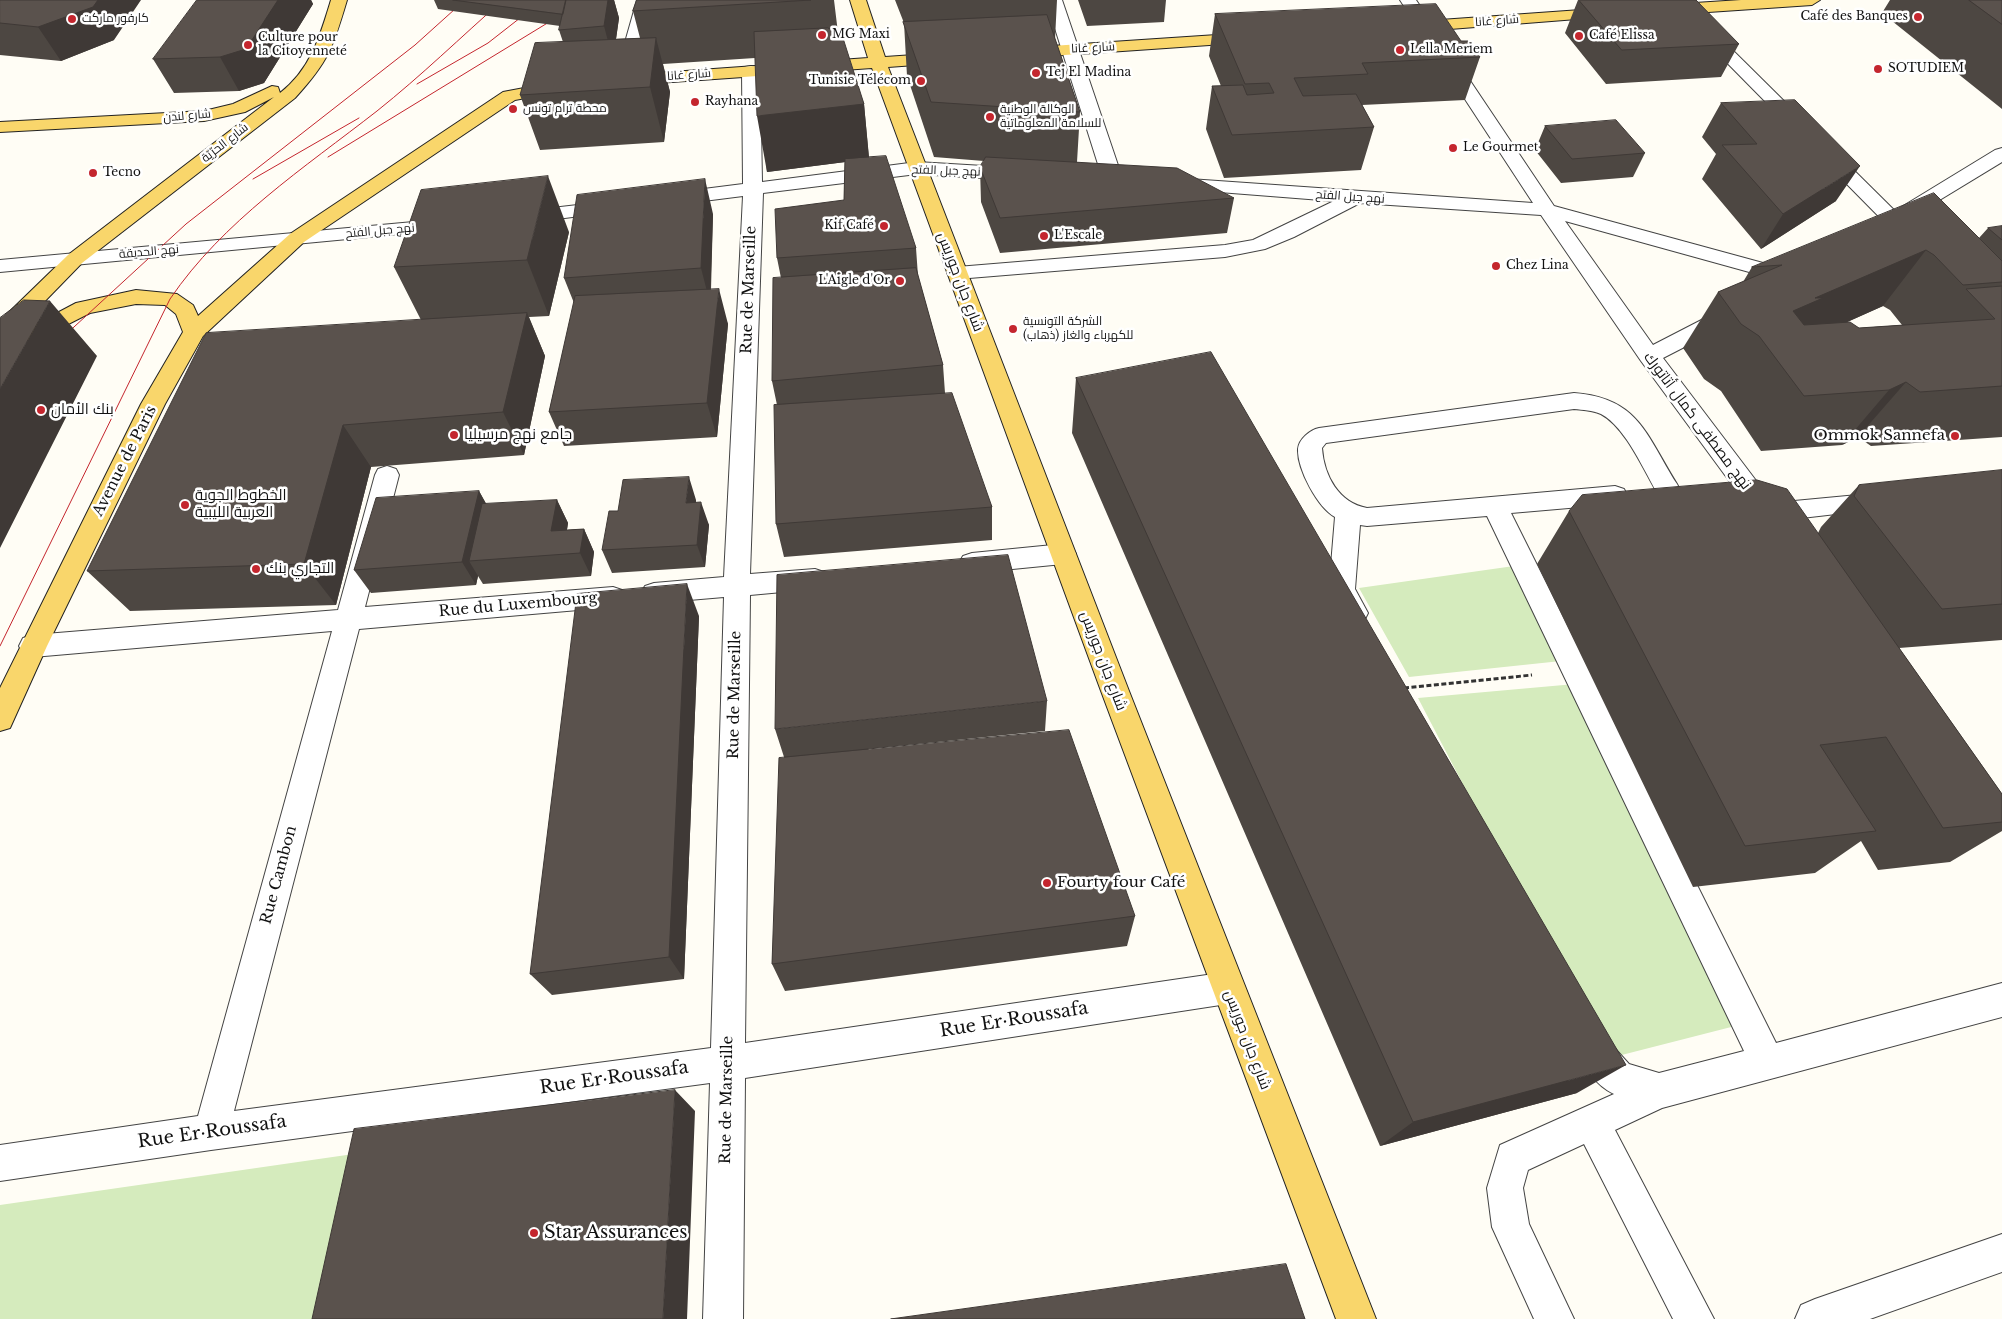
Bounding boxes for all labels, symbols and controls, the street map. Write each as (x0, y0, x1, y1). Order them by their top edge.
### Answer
place label: Café des Banques (1800, 10, 1908, 24)
marker: Café des Banques (1912, 11, 1924, 23)
place label: كارفور ماركت (82, 12, 149, 26)
street label: شارع غانا (1475, 12, 1519, 30)
marker: كارفور ماركت (66, 13, 78, 25)
place label: MG Maxi (832, 28, 890, 42)
marker: MG Maxi (816, 29, 828, 41)
place label: Café Elissa (1589, 29, 1655, 43)
marker: Café Elissa (1573, 30, 1585, 42)
place label: Culture pour la Citoyenneté (258, 31, 347, 59)
marker: Culture pour la Citoyenneté (242, 39, 254, 51)
street label: شارع غانا (1071, 40, 1115, 56)
place label: Lella Meriem (1410, 43, 1493, 57)
marker: Lella Meriem (1394, 44, 1406, 56)
place label: SOTUDIEM (1888, 62, 1964, 76)
marker: SOTUDIEM (1872, 63, 1884, 75)
street label: شارع غانا (667, 66, 711, 84)
place label: Tej El Madina (1046, 66, 1131, 80)
marker: Tej El Madina (1030, 67, 1042, 79)
place label: Tunisie Télécom (809, 74, 911, 88)
marker: Tunisie Télécom (915, 75, 927, 87)
place label: Rayhana (705, 95, 758, 109)
marker: Rayhana (689, 96, 701, 108)
place label: محطة ترام تونس (523, 102, 607, 116)
marker: محطة ترام تونس (507, 103, 519, 115)
place label: الوكالة الوطنية للسلامة المعلوماتية (1000, 103, 1101, 131)
street label: شارع لندن (162, 107, 212, 125)
marker: الوكالة الوطنية للسلامة المعلوماتية (984, 111, 996, 123)
street label: شارع الحرّيّة (199, 120, 251, 166)
place label: Le Gourmet (1463, 141, 1538, 155)
marker: Le Gourmet (1447, 142, 1459, 154)
street label: نهج جبل الفتح (911, 163, 981, 179)
place label: Tecno (103, 166, 141, 180)
marker: Tecno (87, 167, 99, 179)
street label: نهج جبل الفتح (1315, 187, 1385, 207)
place label: Kif Café (824, 219, 874, 233)
marker: Kif Café (878, 220, 890, 232)
street label: نهج جبل الفتح (345, 221, 415, 241)
street label: Rue de Marseille (738, 225, 760, 355)
place label: L'Escale (1054, 229, 1102, 243)
street label: شارع جان جوريس (933, 230, 987, 334)
marker: L'Escale (1038, 230, 1050, 242)
street label: نهج الحديقة (118, 242, 180, 262)
place label: Chez Lina (1506, 259, 1569, 273)
marker: Chez Lina (1490, 260, 1502, 272)
place label: L'Aigle d'Or (818, 274, 890, 288)
marker: L'Aigle d'Or (894, 275, 906, 287)
place label: الشركة التونسية للكهرباء والغاز (ذهاب) (1023, 315, 1133, 343)
marker: الشركة التونسية للكهرباء والغاز (ذهاب) (1007, 323, 1019, 335)
street label: نهج مصطفى كمال أتاتورك (1639, 349, 1755, 493)
place label: بنك الأمان (51, 401, 114, 419)
street label: Avenue de Paris (89, 403, 161, 519)
marker: بنك الأمان (35, 404, 47, 416)
place label: جامع نهج مرسيليا (464, 426, 572, 444)
place label: Ommok Sannefa (1814, 427, 1945, 445)
marker: جامع نهج مرسيليا (448, 429, 460, 441)
marker: Ommok Sannefa (1949, 430, 1961, 442)
place label: الخطوط الجوية العربية الليبية (195, 487, 286, 522)
marker: الخطوط الجوية العربية الليبية (179, 499, 191, 511)
place label: التجاري بنك (266, 560, 334, 578)
marker: التجاري بنك (250, 563, 262, 575)
street label: Rue du Luxembourg (438, 589, 598, 621)
street label: شارع جان جوريس (1076, 609, 1130, 713)
street label: Rue de Marseille (725, 631, 745, 759)
street label: Rue Cambon (257, 824, 301, 926)
place label: Fourty four Café (1057, 874, 1185, 892)
marker: Fourty four Café (1041, 877, 1053, 889)
street label: شارع جان جوريس (1220, 988, 1274, 1092)
street label: Rue Er·Roussafa (938, 998, 1090, 1042)
street label: Rue de Marseille (717, 1036, 737, 1164)
street label: Rue Er·Roussafa (538, 1057, 690, 1099)
street label: Rue Er·Roussafa (136, 1111, 288, 1153)
place label: Star Assurances (544, 1222, 687, 1244)
marker: Star Assurances (528, 1227, 540, 1239)

